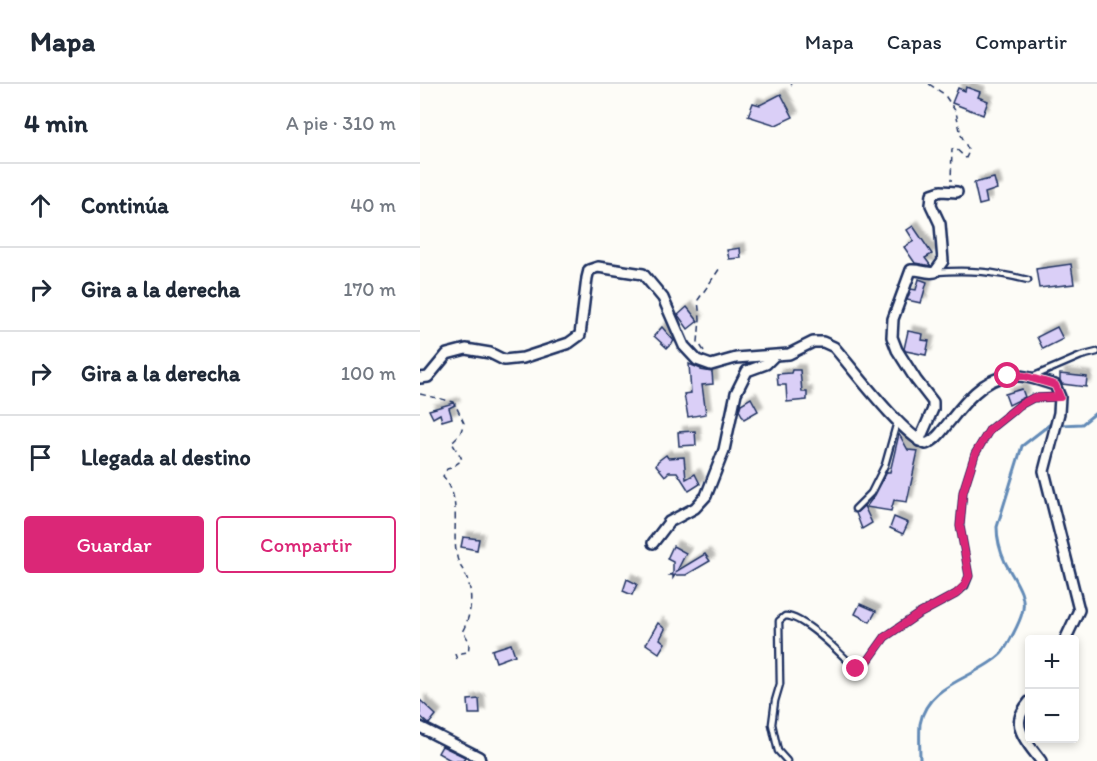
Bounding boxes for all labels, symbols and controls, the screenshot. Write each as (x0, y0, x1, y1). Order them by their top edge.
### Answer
text: Mapa (30, 24, 95, 58)
text: Mapa (805, 29, 854, 54)
text: Capas (887, 29, 942, 54)
text: Compartir (975, 29, 1067, 54)
text: 4 min (24, 107, 88, 139)
text: A pie · 310 m (286, 111, 396, 135)
icon: ahead (24, 189, 57, 222)
text: Continúa (81, 192, 169, 219)
text: 40 m (350, 193, 396, 217)
icon: right (24, 273, 57, 306)
text: Gira a la derecha (81, 276, 240, 303)
text: 170 m (343, 277, 396, 301)
icon: right (24, 357, 57, 390)
text: Gira a la derecha (81, 360, 240, 387)
text: 100 m (341, 361, 396, 385)
route start (994, 362, 1020, 388)
icon: arrive (24, 441, 57, 474)
text: Llegada al destino (81, 444, 251, 471)
button: Guardar (24, 516, 204, 573)
button: Compartir (216, 516, 396, 573)
map controls (1025, 635, 1079, 743)
button: + (1025, 635, 1079, 689)
route end (842, 655, 868, 681)
button: − (1025, 689, 1079, 743)

